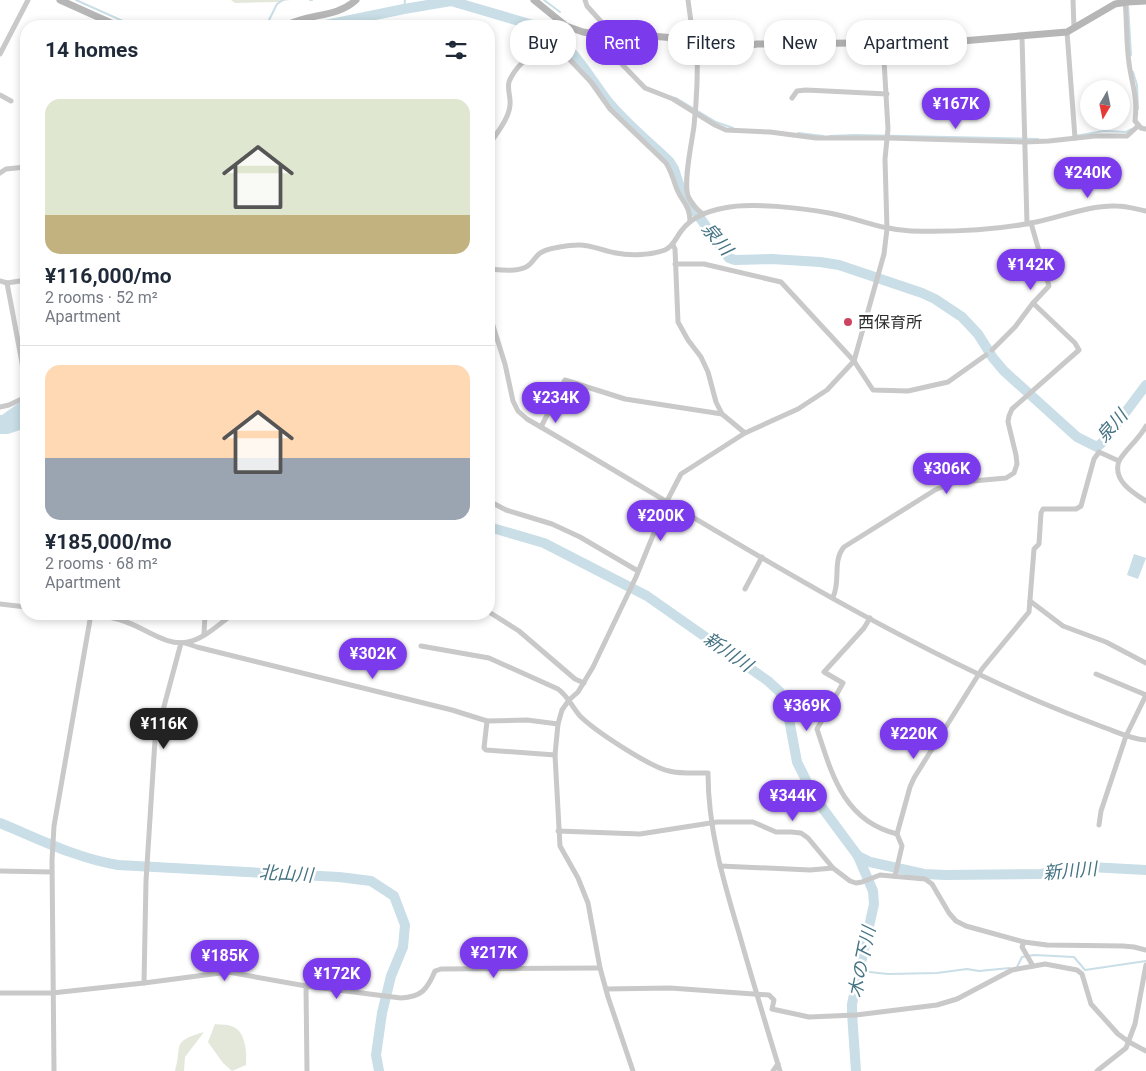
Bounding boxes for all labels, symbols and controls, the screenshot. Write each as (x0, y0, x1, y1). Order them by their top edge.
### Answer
chip: Buy (510, 20, 576, 65)
chip: Rent (586, 20, 658, 65)
chip: Filters (668, 20, 754, 65)
chip: New (764, 20, 836, 65)
chip: Apartment (846, 20, 967, 65)
icon: filters (442, 36, 470, 64)
text: 14 homes (45, 38, 138, 62)
north arrow (1080, 80, 1130, 130)
map controls (1080, 80, 1130, 130)
pin: ¥167K (921, 88, 991, 130)
text: ¥167K (933, 94, 979, 113)
icon: home (213, 132, 303, 222)
pin: ¥240K (1053, 156, 1123, 199)
text: ¥240K (1065, 163, 1111, 182)
water label: 泉川 (698, 218, 738, 261)
pin: ¥142K (996, 248, 1066, 291)
text: ¥142K (1008, 255, 1054, 274)
text: ¥116,000/mo (45, 264, 172, 288)
text: 2 rooms · 52 m² (45, 288, 158, 307)
text: Apartment (45, 307, 121, 326)
place label: 西保育所 (858, 313, 922, 332)
marker: 西保育所 (842, 316, 854, 328)
pin: ¥234K (521, 382, 591, 424)
text: ¥234K (533, 388, 579, 407)
icon: home (213, 397, 303, 487)
water label: 泉川 (1092, 404, 1133, 446)
pin: ¥306K (912, 452, 982, 495)
text: ¥306K (924, 459, 970, 478)
pin: ¥200K (626, 500, 696, 542)
text: ¥200K (638, 506, 684, 525)
text: ¥185,000/mo (45, 530, 172, 554)
text: 2 rooms · 68 m² (45, 554, 158, 573)
text: Apartment (45, 573, 121, 592)
water label: 新川川 (700, 628, 758, 677)
pin: ¥302K (338, 638, 408, 680)
text: ¥302K (350, 644, 396, 663)
pin: ¥369K (772, 690, 842, 732)
text: ¥369K (784, 696, 830, 715)
pin: ¥116K (129, 708, 199, 750)
text: ¥116K (141, 714, 187, 733)
pin: ¥220K (879, 718, 949, 760)
text: ¥220K (891, 724, 937, 743)
pin: ¥344K (758, 780, 828, 822)
text: ¥344K (770, 786, 816, 805)
water label: 新川川 (1042, 858, 1100, 883)
water label: 北山川 (259, 862, 316, 886)
water label: 木の下川 (844, 923, 880, 999)
pin: ¥217K (459, 936, 529, 979)
pin: ¥185K (190, 940, 260, 982)
text: ¥217K (471, 943, 517, 962)
text: ¥185K (202, 946, 248, 965)
pin: ¥172K (302, 958, 372, 1000)
text: ¥172K (314, 964, 360, 983)

